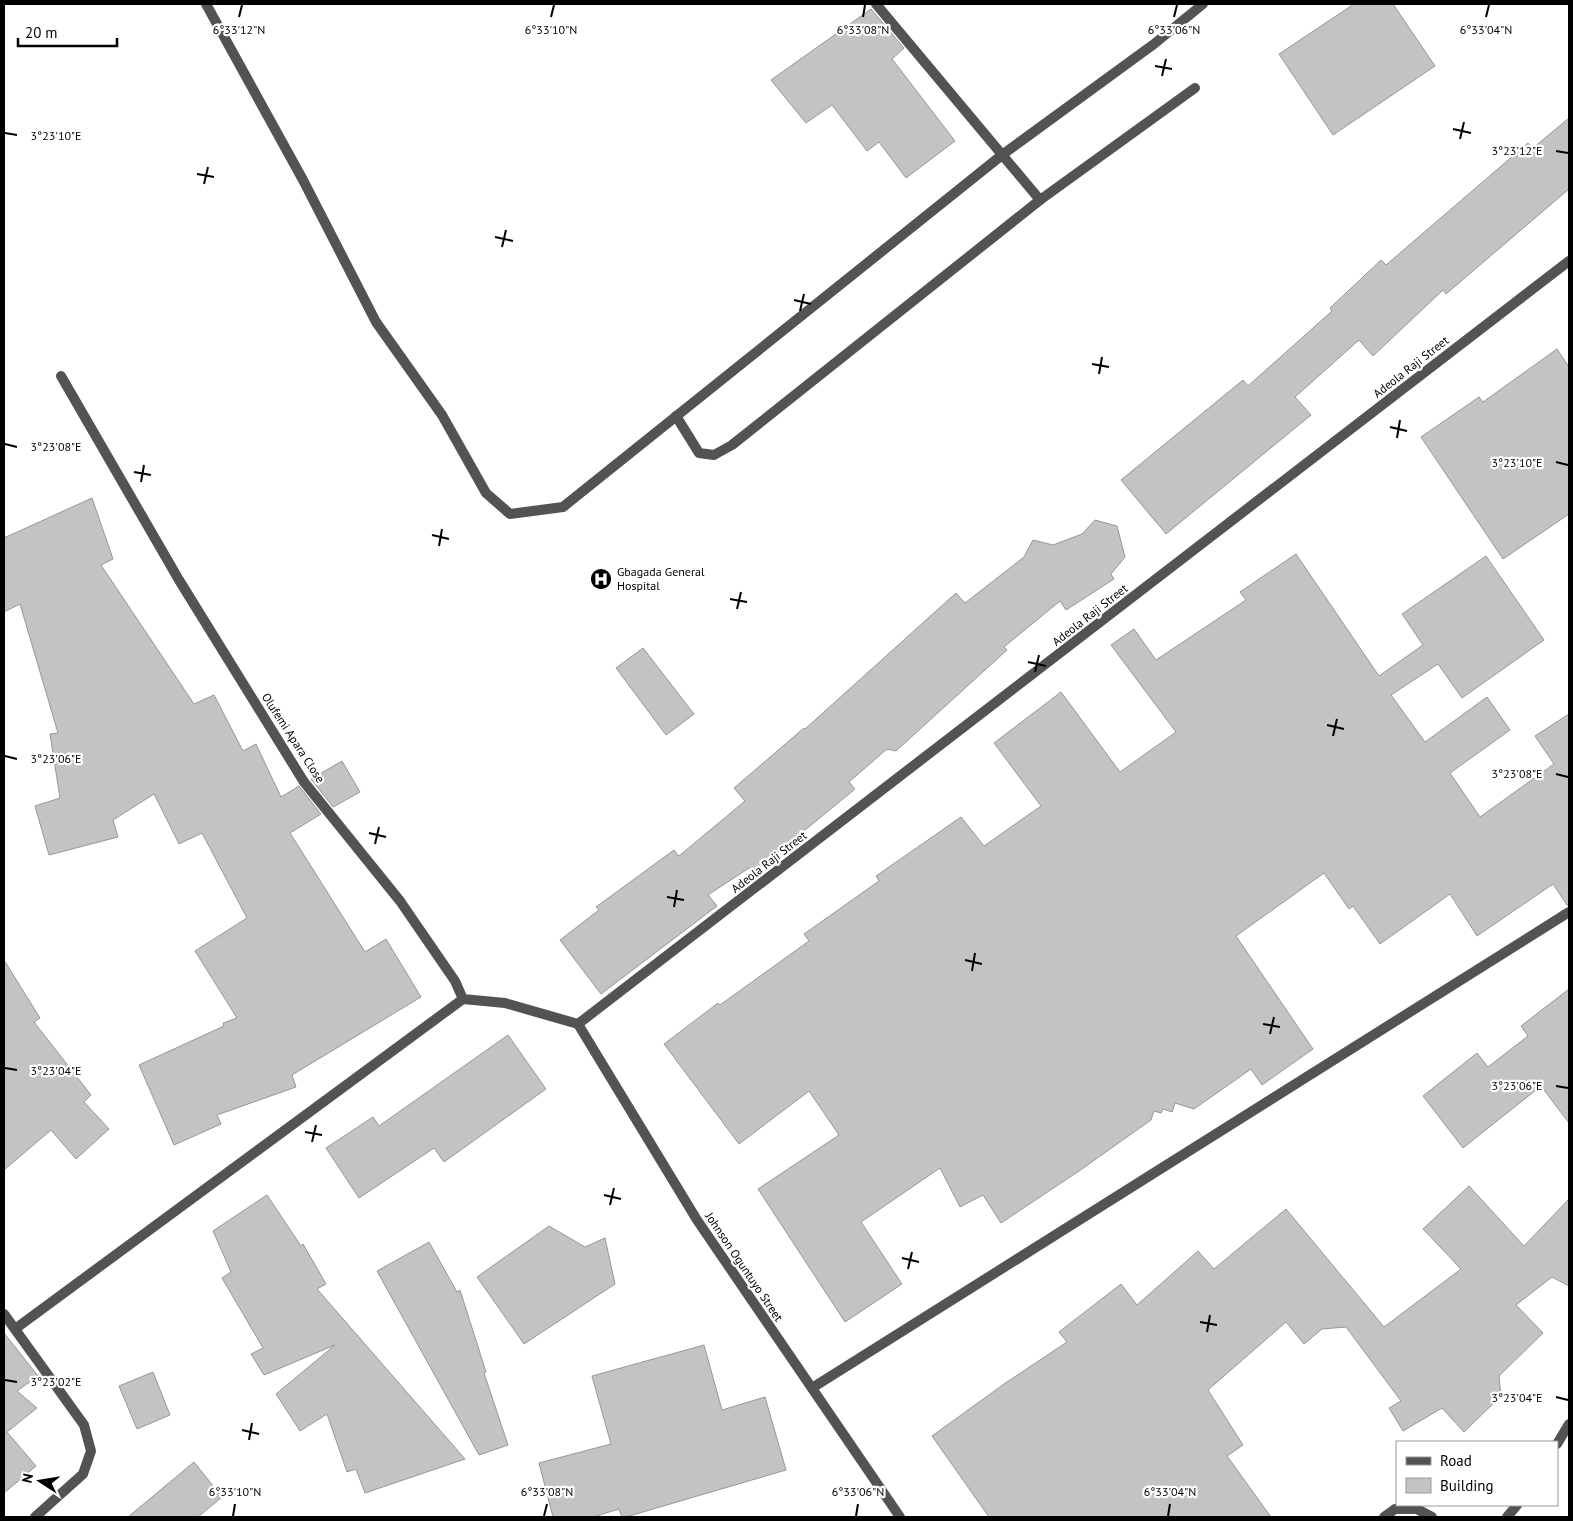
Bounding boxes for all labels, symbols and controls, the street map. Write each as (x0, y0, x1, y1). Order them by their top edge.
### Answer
scale bar (18, 15, 116, 47)
text: 6°33'12"N (213, 22, 265, 37)
text: 6°33'10"N (525, 22, 577, 37)
text: 6°33'08"N (837, 22, 889, 37)
text: 6°33'06"N (1148, 22, 1200, 37)
text: 6°33'04"N (1460, 22, 1512, 37)
text: 20 m (25, 23, 58, 42)
text: 3°23'10"E (31, 128, 81, 143)
text: 3°23'12"E (1492, 143, 1542, 158)
street label: Adeola Raji Street (1370, 332, 1451, 401)
text: 3°23'08"E (31, 439, 81, 454)
text: 3°23'10"E (1492, 455, 1542, 470)
place label: Gbagada General Hospital (617, 564, 705, 593)
hospital icon: Gbagada General Hospital (589, 567, 613, 591)
street label: Adeola Raji Street (1049, 580, 1130, 649)
street label: Olufemi Apara Close (259, 690, 328, 786)
text: 3°23'06"E (31, 751, 81, 766)
text: 3°23'08"E (1492, 766, 1542, 781)
street label: Adeola Raji Street (728, 827, 809, 896)
text: 3°23'04"E (31, 1063, 81, 1078)
text: 3°23'06"E (1492, 1078, 1542, 1093)
street label: Johnson Oguntuyo Street (702, 1209, 786, 1324)
text: 3°23'02"E (31, 1374, 81, 1389)
text: 3°23'04"E (1492, 1390, 1542, 1405)
legend (1396, 1441, 1558, 1506)
text: Road (1440, 1451, 1472, 1470)
north arrow (15, 1456, 65, 1506)
text: N (18, 1472, 37, 1485)
text: Building (1440, 1476, 1494, 1495)
text: 6°33'10"N (209, 1484, 261, 1499)
text: 6°33'08"N (521, 1484, 573, 1499)
text: 6°33'06"N (832, 1484, 884, 1499)
text: 6°33'04"N (1144, 1484, 1196, 1499)

